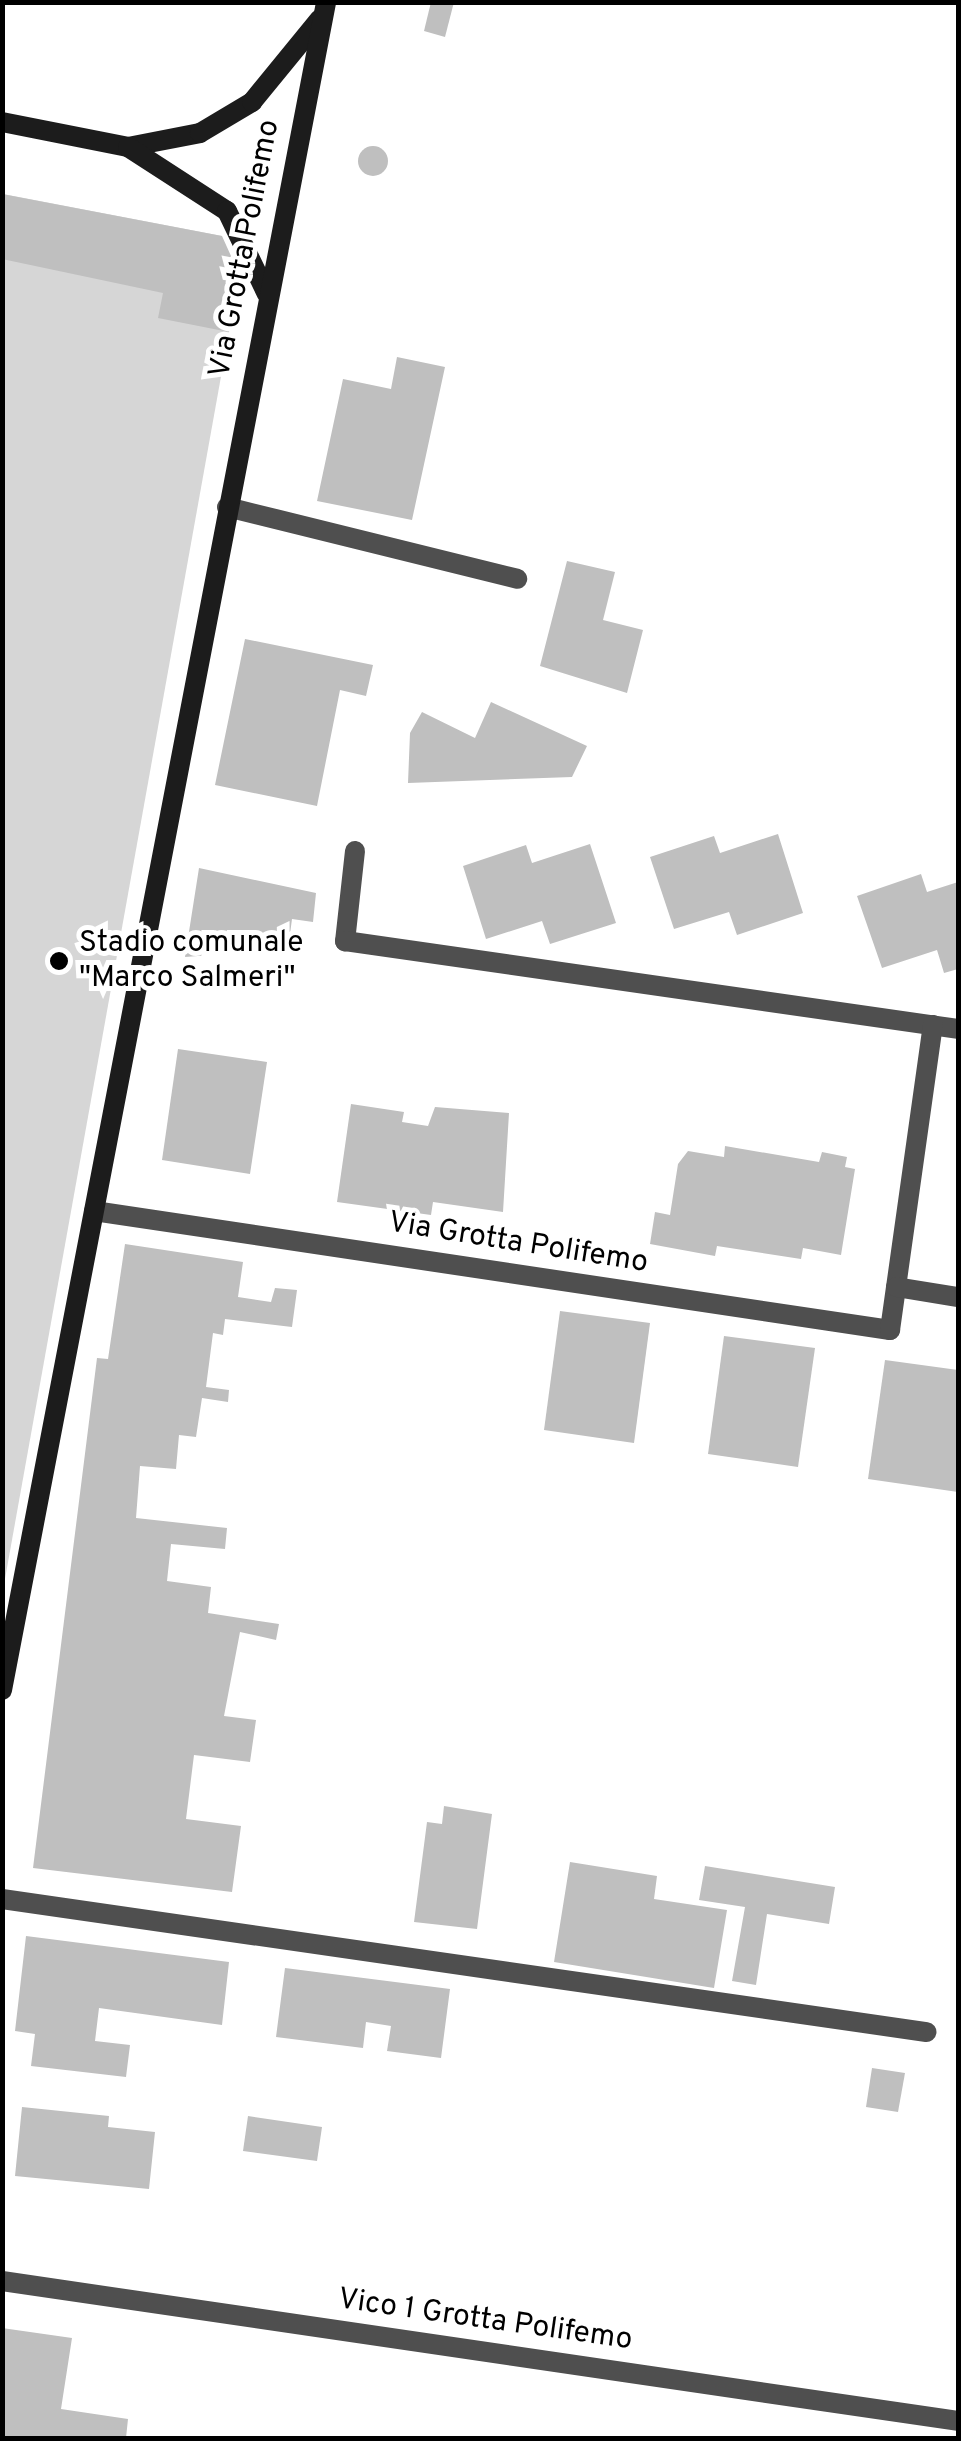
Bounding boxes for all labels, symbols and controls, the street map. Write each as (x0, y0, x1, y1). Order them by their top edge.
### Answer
street label: Via Grotta Polifemo (203, 117, 289, 381)
place label: Stadio comunale "Marco Salmeri" (79, 926, 303, 996)
marker: Stadio comunale "Marco Salmeri" (48, 950, 70, 972)
street label: Via Grotta Polifemo (386, 1206, 650, 1282)
street label: Vico 1 Grotta Polifemo (336, 2283, 634, 2359)

